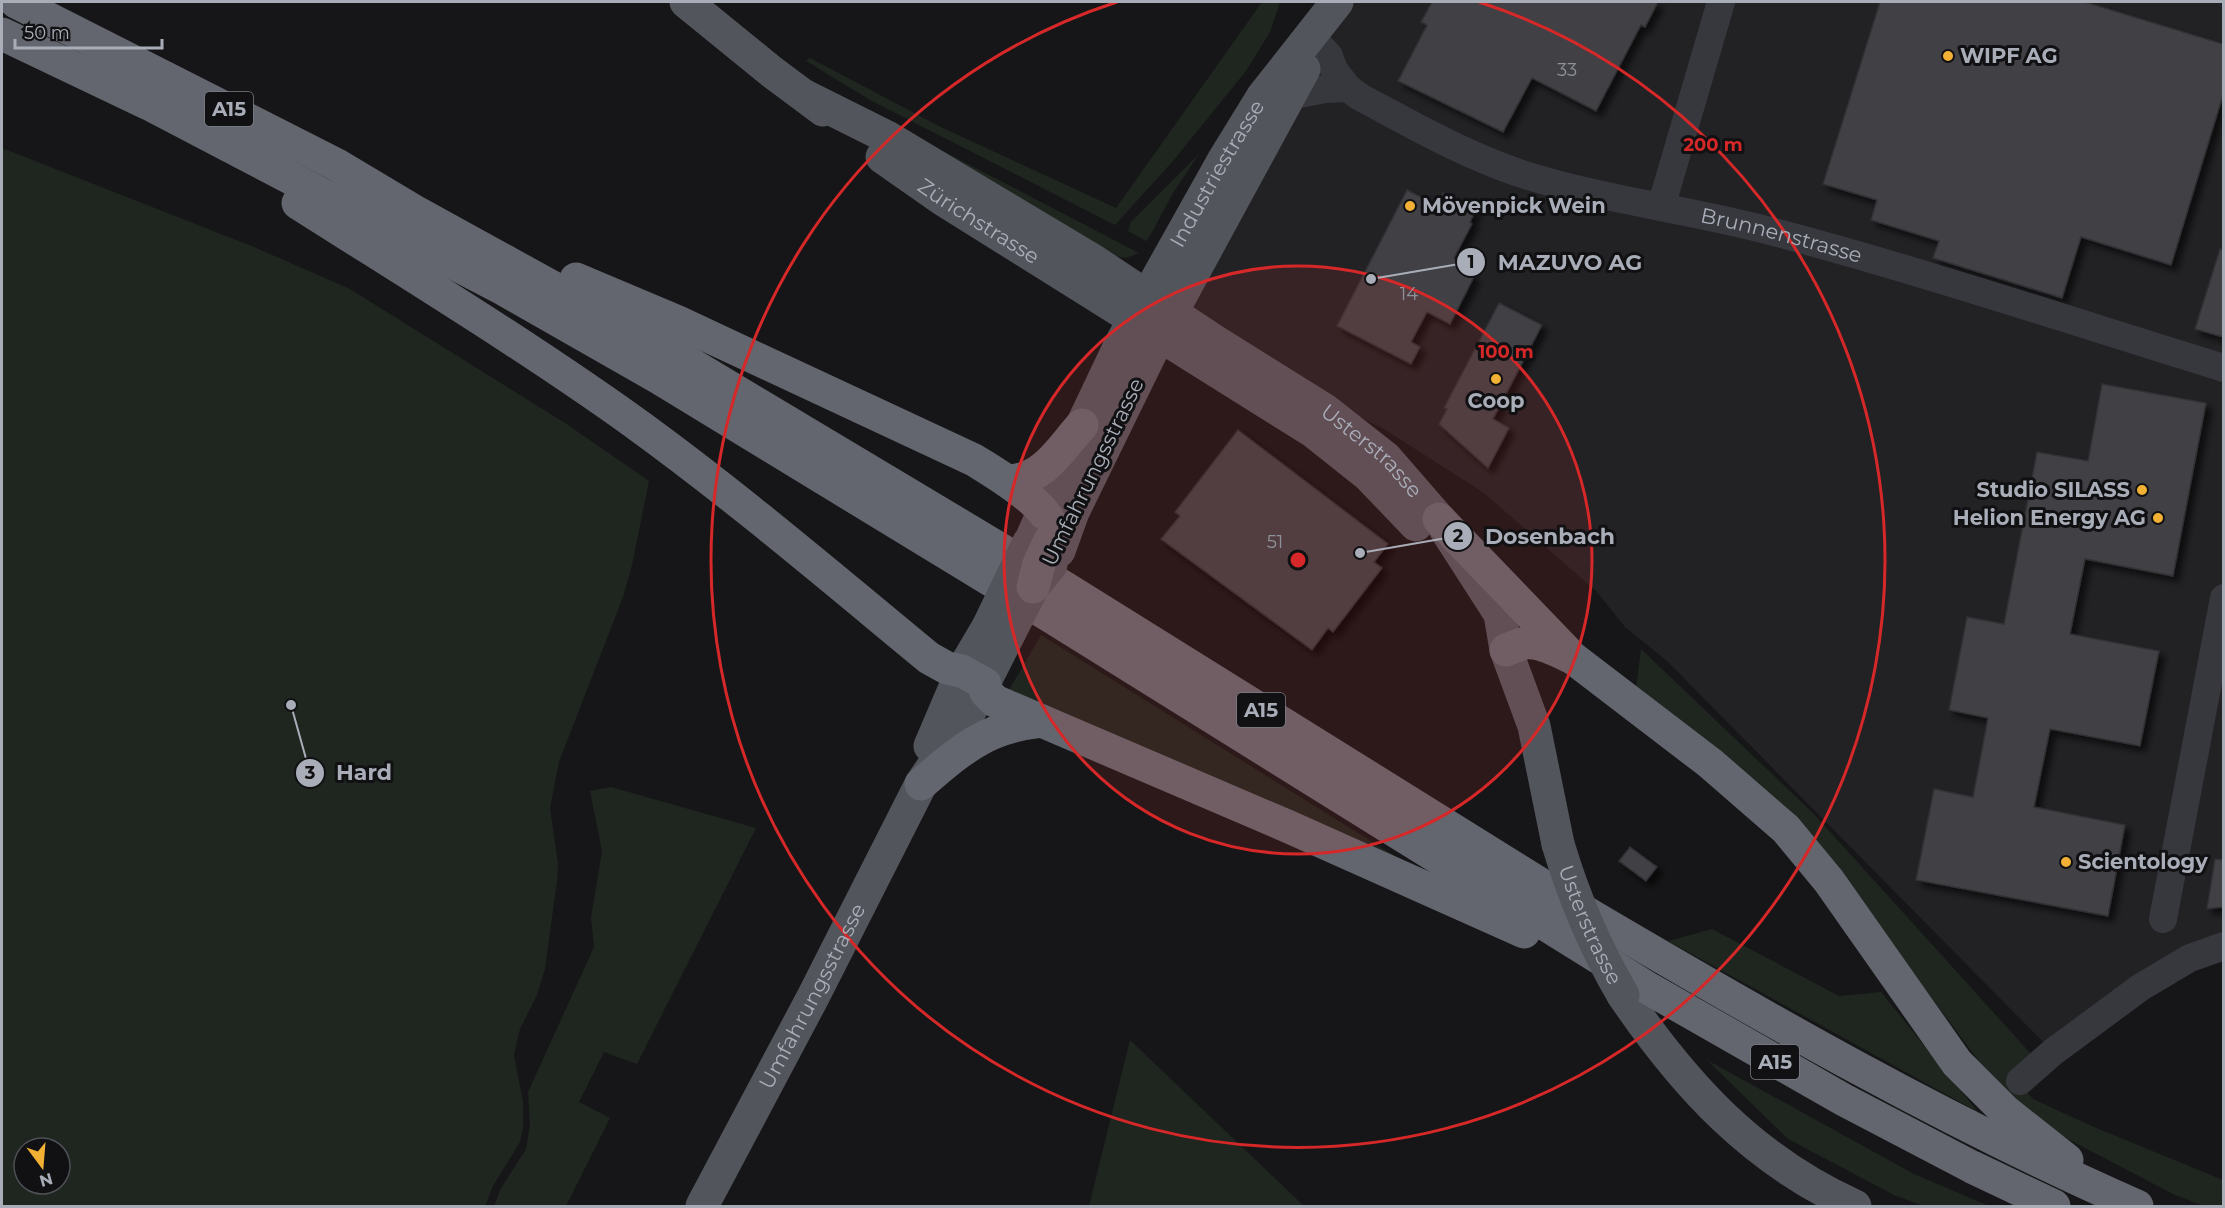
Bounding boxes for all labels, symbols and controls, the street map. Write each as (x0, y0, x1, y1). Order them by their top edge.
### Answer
scale bar (15, 12, 162, 50)
text: 50 m (24, 22, 70, 44)
place label: WIPF AG (1960, 43, 2058, 68)
marker: WIPF AG (1941, 49, 1955, 63)
house number: 33 (1557, 59, 1577, 81)
road number: A15 (205, 92, 253, 126)
street label: Industriestrasse (1164, 95, 1270, 251)
text: 200 m (1683, 134, 1743, 156)
street label: Zürichstrasse (913, 173, 1044, 269)
place label: Mövenpick Wein (1422, 193, 1606, 218)
marker: Mövenpick Wein (1403, 199, 1417, 213)
street label: Brunnenstrasse (1699, 202, 1865, 268)
callout: MAZUVO AG (1456, 242, 1654, 282)
text: MAZUVO AG (1498, 249, 1642, 276)
text: 1 (1467, 251, 1475, 273)
house number: 14 (1400, 283, 1418, 305)
text: 100 m (1478, 341, 1534, 363)
marker: Coop (1489, 372, 1503, 386)
street label: Umfahrungsstrasse (1036, 374, 1149, 570)
place label: Coop (1468, 388, 1524, 413)
street label: Usterstrasse (1316, 399, 1428, 502)
place label: Studio SILASS (1977, 477, 2130, 502)
marker: Studio SILASS (2135, 483, 2149, 497)
place label: Helion Energy AG (1953, 505, 2146, 530)
marker: Helion Energy AG (2151, 511, 2165, 525)
callout: Dosenbach (1443, 516, 1627, 556)
text: Dosenbach (1485, 523, 1615, 550)
text: 2 (1453, 525, 1464, 547)
house number: 51 (1267, 531, 1283, 553)
centre of rings (1288, 550, 1308, 570)
road number: A15 (1237, 693, 1285, 727)
callout: Hard (295, 753, 404, 793)
text: Hard (336, 759, 392, 786)
text: 3 (304, 762, 316, 784)
place label: Scientology (2078, 849, 2208, 874)
marker: Scientology (2059, 855, 2073, 869)
street label: Usterstrasse (1553, 862, 1628, 989)
street label: Umfahrungsstrasse (753, 899, 870, 1093)
road number: A15 (1751, 1045, 1799, 1079)
north arrow (12, 1136, 72, 1196)
text: N (37, 1169, 55, 1191)

